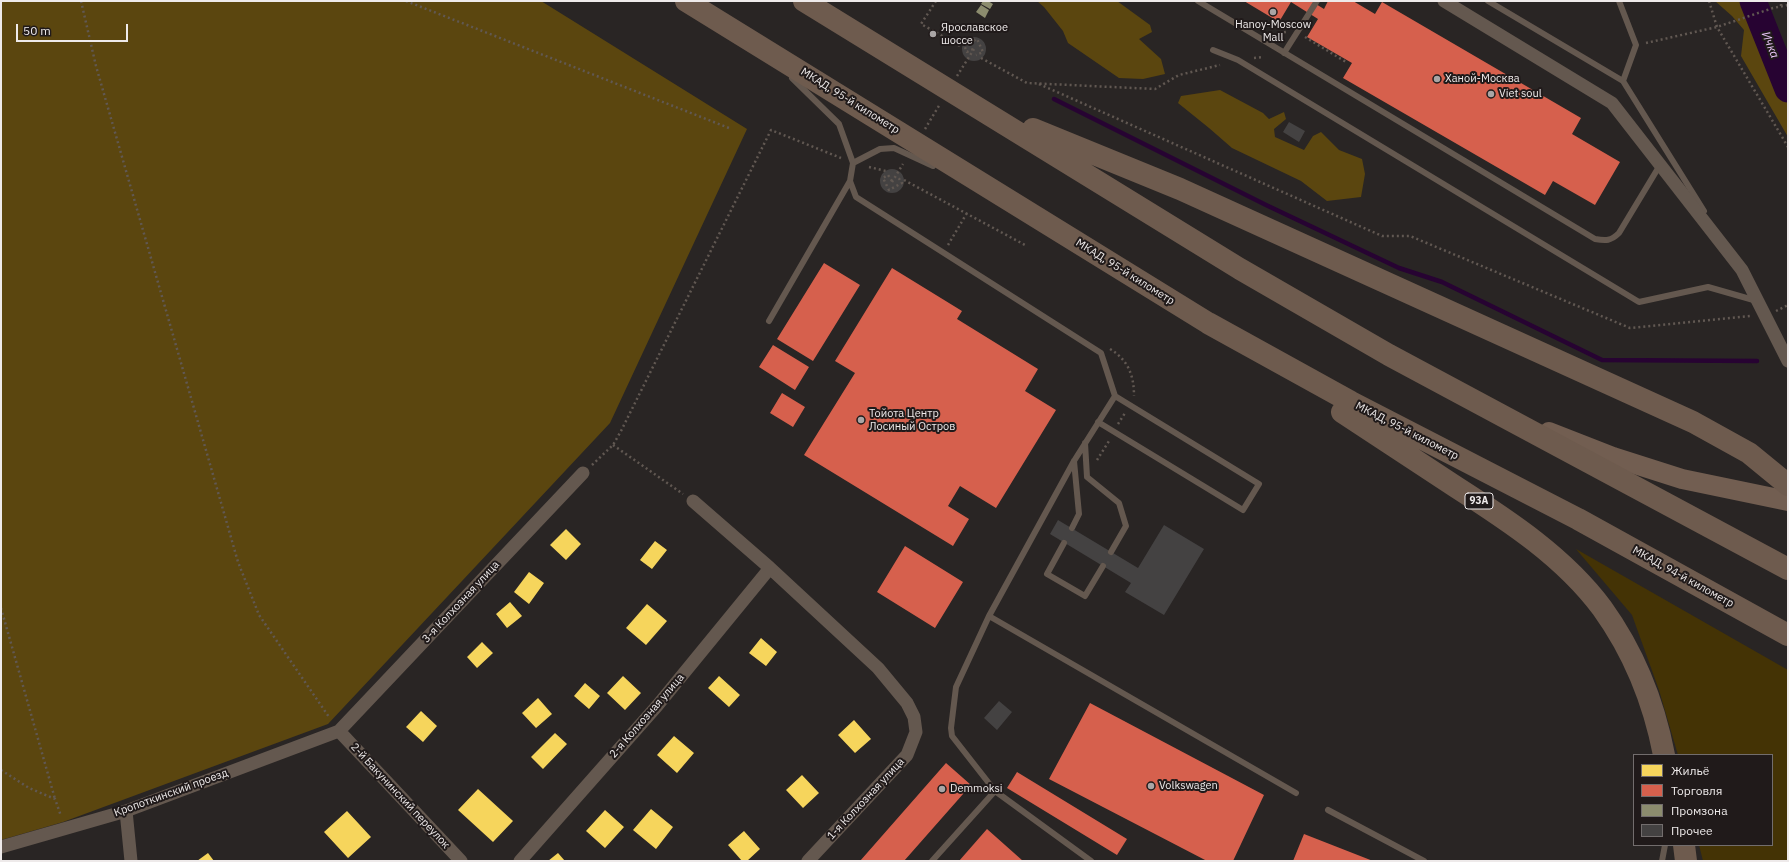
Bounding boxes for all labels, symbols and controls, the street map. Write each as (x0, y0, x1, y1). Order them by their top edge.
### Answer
marker: Hanoy-Moscow Mall (1268, 7, 1278, 17)
scale bar (18, 16, 130, 42)
place label: Hanoy-Moscow Mall (1235, 18, 1311, 44)
place label: Ярославское шоссе (941, 21, 1008, 47)
text: 50 m (23, 23, 51, 38)
marker: Ярославское шоссе (928, 29, 938, 39)
water label: Ичка (1758, 30, 1782, 60)
street label: МКАД, 95-й километр (798, 65, 902, 137)
place label: Ханой-Москва (1445, 72, 1520, 86)
marker: Ханой-Москва (1432, 74, 1442, 84)
place label: Viet soul (1499, 87, 1542, 101)
marker: Viet soul (1486, 89, 1496, 99)
street label: МКАД, 95-й километр (1073, 236, 1177, 308)
street label: МКАД, 95-й километр (1353, 399, 1461, 463)
place label: Тойота Центр Лосиный Остров (869, 407, 955, 433)
marker: Тойота Центр Лосиный Остров (856, 415, 866, 425)
road number: 93A (1465, 493, 1493, 509)
street label: МКАД, 94-й километр (1630, 544, 1736, 610)
street label: 3-я Колхозная улица (420, 558, 502, 646)
street label: 2-я Колхозная улица (607, 671, 687, 761)
street label: 2-й Бакунинский переулок (348, 741, 452, 851)
legend (1633, 754, 1773, 846)
street label: 1-я Колхозная улица (825, 755, 907, 843)
text: Жильё (1671, 763, 1709, 778)
street label: Кропоткинский проезд (112, 766, 230, 820)
place label: Volkswagen (1159, 779, 1218, 793)
marker: Volkswagen (1146, 781, 1156, 791)
place label: Demmoksi (950, 782, 1003, 796)
text: Торговля (1671, 783, 1722, 798)
marker: Demmoksi (937, 784, 947, 794)
text: Промзона (1671, 803, 1728, 818)
text: Прочее (1671, 823, 1713, 838)

